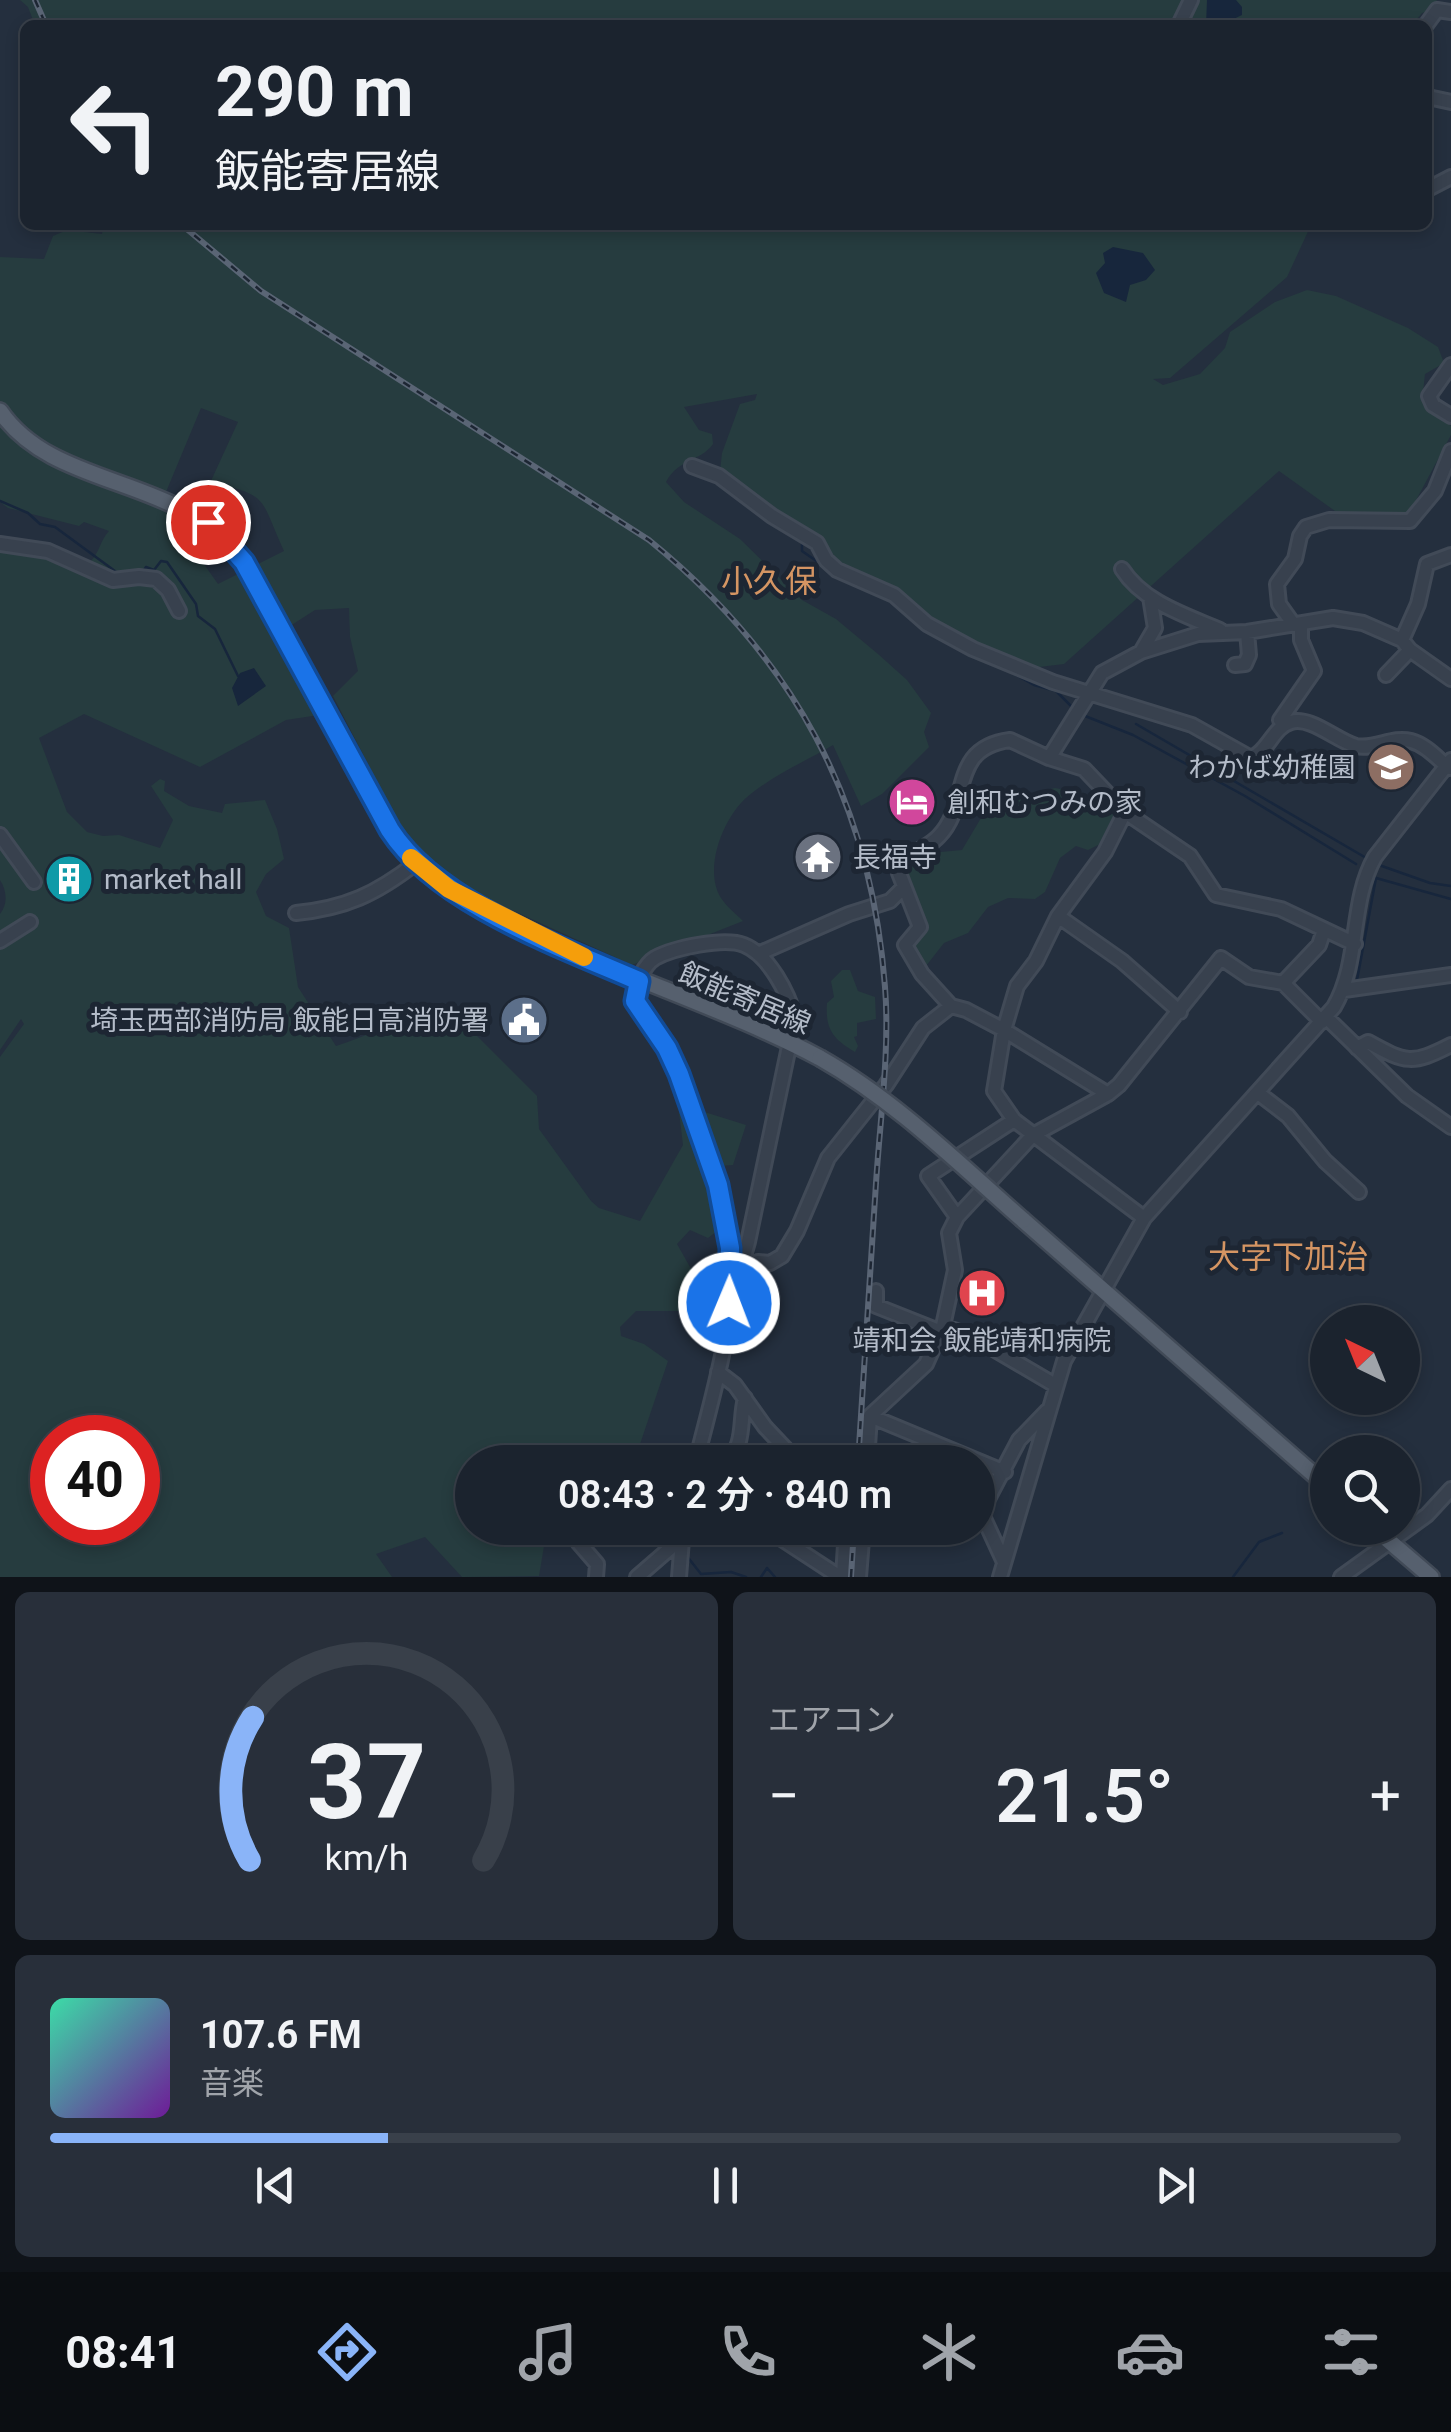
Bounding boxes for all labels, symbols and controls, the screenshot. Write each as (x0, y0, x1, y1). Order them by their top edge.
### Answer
text: 290 m (215, 51, 414, 133)
icon: left (50, 60, 180, 190)
text: 飯能寄居線 (215, 145, 440, 198)
pin (166, 480, 251, 565)
icon: arrive (181, 495, 236, 550)
district label: 小久保 (721, 562, 817, 600)
school or university icon: わかば幼稚園 (1365, 741, 1417, 793)
place label: わかば幼稚園 (1188, 751, 1356, 784)
hotel icon: 創和むつみの家 (886, 776, 938, 828)
place label: 創和むつみの家 (947, 786, 1143, 819)
temple icon: 長福寺 (792, 831, 844, 883)
place label: 長福寺 (853, 841, 937, 874)
building icon: market hall (43, 853, 95, 905)
place label: market hall (104, 863, 242, 896)
street label: 飯能寄居線 (674, 956, 816, 1041)
public building icon: 埼玉西部消防局 飯能日高消防署 (498, 994, 550, 1046)
place label: 埼玉西部消防局 飯能日高消防署 (90, 1004, 489, 1037)
district label: 大字下加治 (1208, 1238, 1368, 1276)
position arrow (677, 1251, 781, 1355)
hospital icon: 靖和会 飯能靖和病院 (956, 1267, 1008, 1319)
north arrow (1310, 1305, 1420, 1415)
map controls (1310, 1305, 1420, 1545)
place label: 靖和会 飯能靖和病院 (853, 1324, 1111, 1357)
speed limit sign: 40 (30, 1415, 160, 1545)
button: search (1310, 1435, 1420, 1545)
text: 08:43 · 2 分 · 840 m (558, 1473, 892, 1517)
text: エアコン (768, 1701, 896, 1739)
text: 37 (307, 1722, 426, 1843)
text: 21.5° (995, 1752, 1174, 1840)
text: − (768, 1764, 799, 1828)
text: + (1370, 1764, 1401, 1828)
text: km/h (325, 1837, 408, 1879)
text: 107.6 FM (200, 2013, 362, 2057)
text: 音楽 (200, 2064, 264, 2102)
icon: previous (248, 2158, 303, 2213)
icon: pause (698, 2158, 753, 2213)
icon: next (1148, 2158, 1203, 2213)
icon: directions (312, 2317, 382, 2387)
icon: music (513, 2317, 583, 2387)
icon: phone (713, 2317, 783, 2387)
icon: climate (914, 2317, 984, 2387)
icon: car (1115, 2317, 1185, 2387)
icon: filters (1316, 2317, 1386, 2387)
text: 08:41 (65, 2326, 181, 2379)

